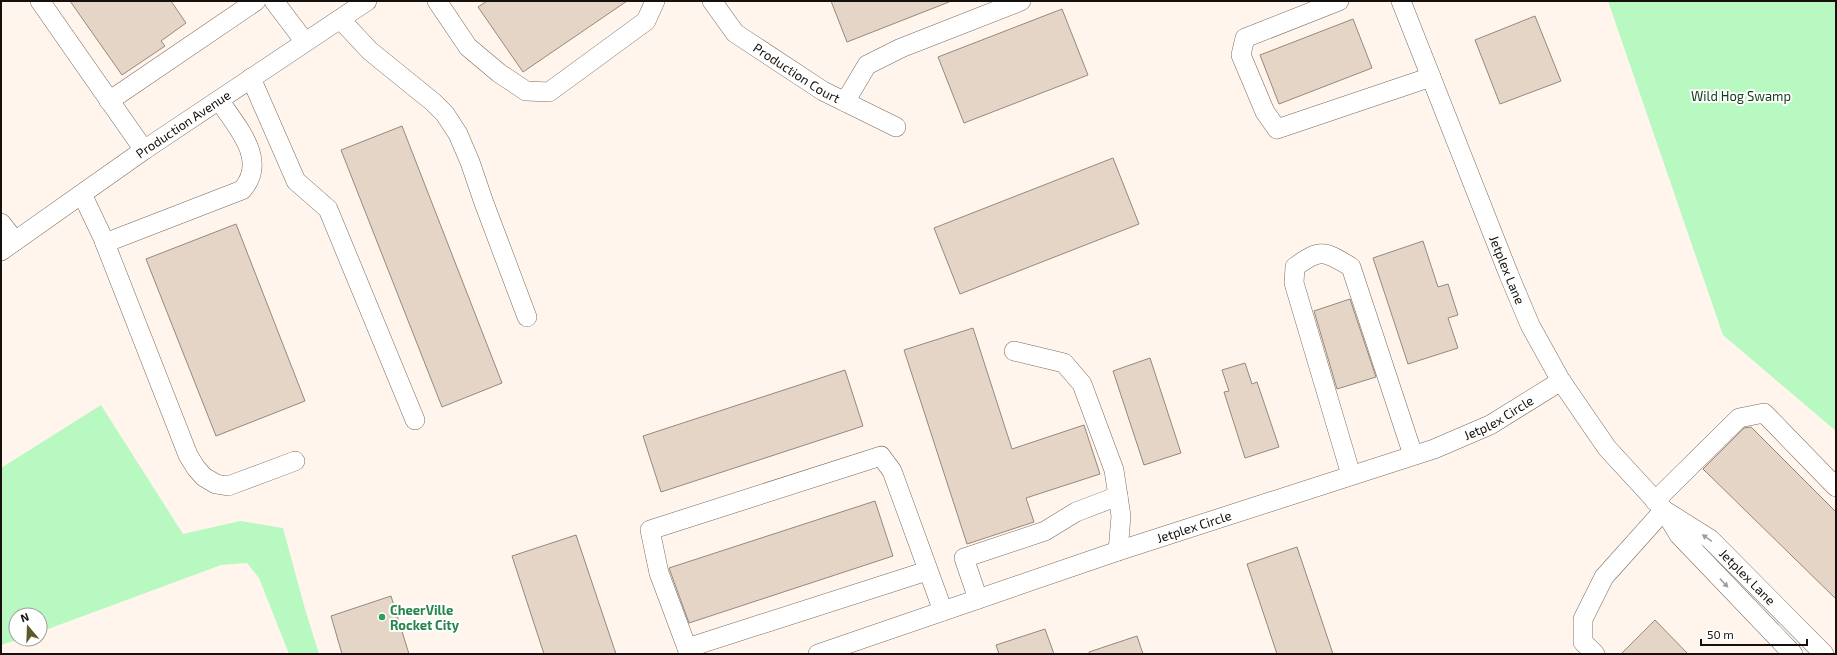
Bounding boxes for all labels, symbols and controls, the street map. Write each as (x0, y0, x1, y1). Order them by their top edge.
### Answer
street label: Production Court (750, 39, 843, 106)
street label: Production Avenue (133, 87, 233, 161)
park label: Wild Hog Swamp (1691, 88, 1791, 104)
street label: Jetplex Lane (1486, 233, 1528, 307)
street label: Jetplex Circle (1461, 392, 1536, 443)
street label: Jetplex Circle (1155, 507, 1233, 546)
one-way arrow (1702, 534, 1712, 542)
street label: Jetplex Lane (1716, 545, 1779, 608)
one-way arrow (1719, 578, 1729, 588)
place label: CheerVille Rocket City (390, 602, 460, 633)
north arrow (8, 607, 48, 647)
text: N (19, 610, 31, 625)
marker: CheerVille Rocket City (377, 612, 387, 622)
scale bar (1701, 621, 1807, 647)
text: 50 m (1707, 627, 1734, 641)

